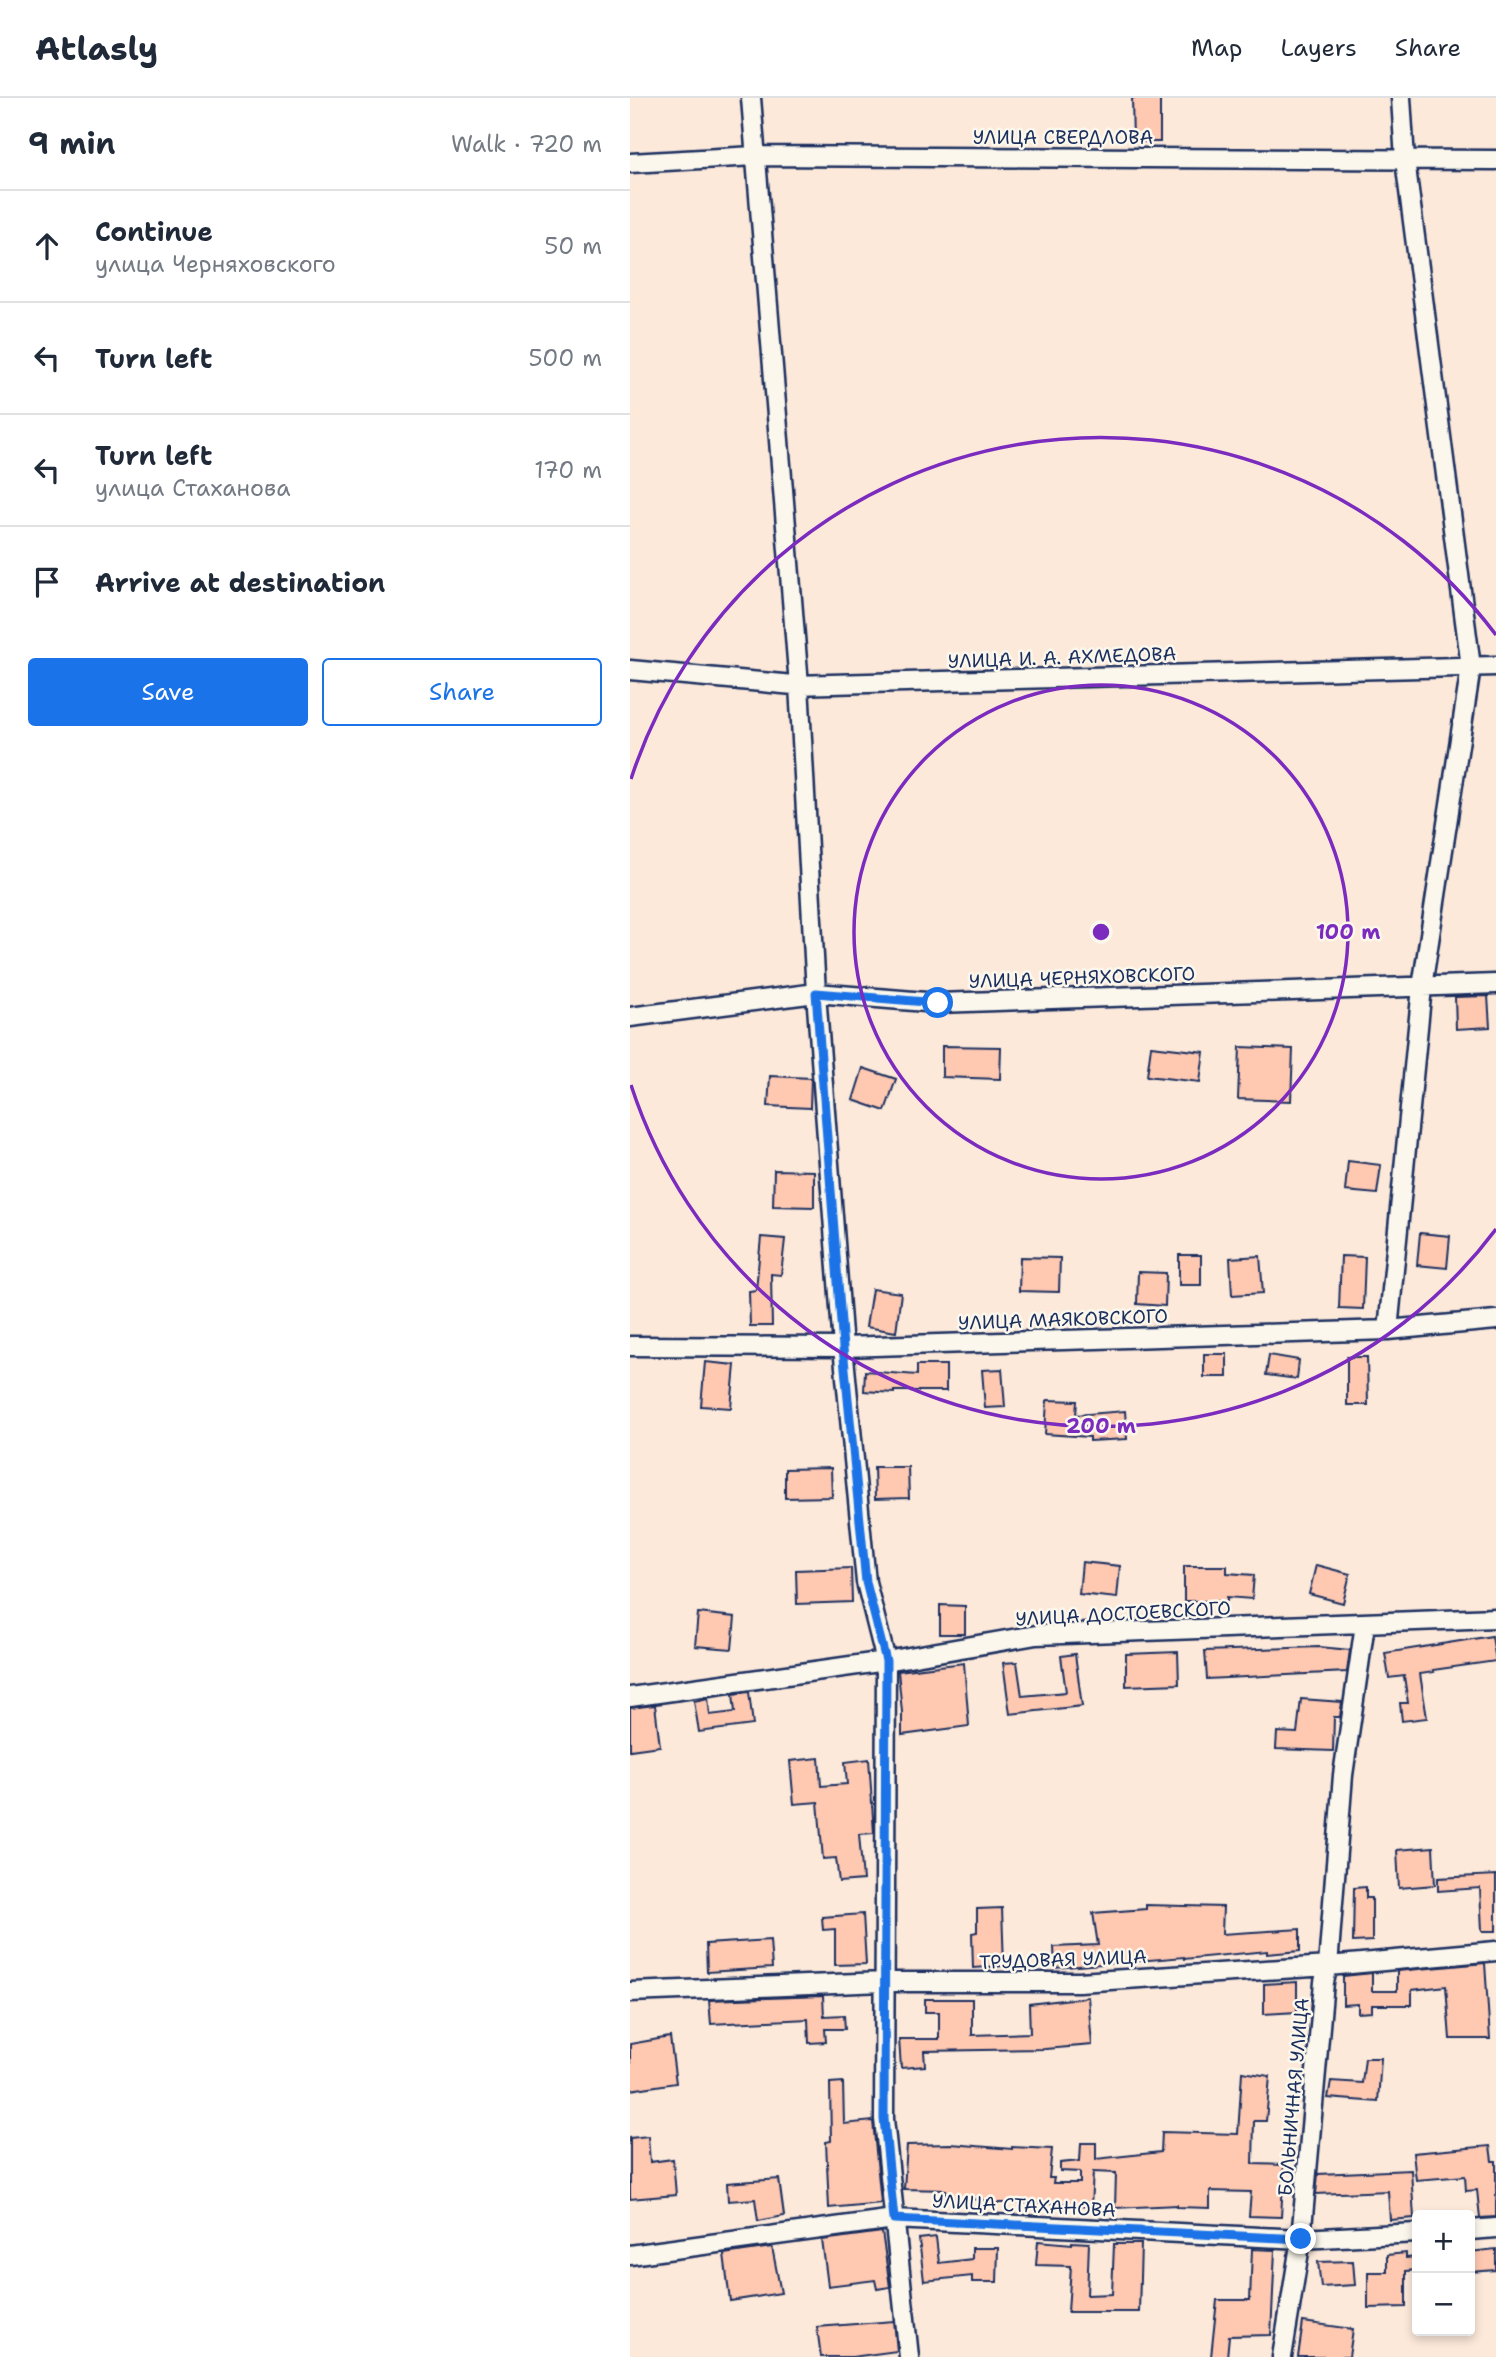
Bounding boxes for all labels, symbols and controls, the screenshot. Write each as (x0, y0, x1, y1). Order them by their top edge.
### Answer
text: Atlasly (35, 26, 158, 71)
text: Map (1191, 32, 1242, 64)
text: Layers (1280, 32, 1357, 64)
text: Share (1395, 32, 1461, 64)
text: 9 min (28, 123, 115, 164)
street label: УЛИЦА СВЕРДЛОВА (973, 125, 1153, 150)
text: Walk · 720 m (451, 129, 602, 159)
text: Continue (95, 214, 213, 249)
icon: ahead (28, 227, 66, 265)
text: 50 m (544, 231, 602, 261)
text: улица Черняховского (95, 249, 336, 279)
icon: left (28, 339, 66, 377)
text: Turn left (95, 341, 212, 376)
text: 500 m (528, 343, 602, 373)
text: Turn left (95, 438, 212, 473)
icon: left (28, 451, 66, 489)
text: 170 m (534, 455, 602, 485)
text: улица Стаханова (95, 473, 290, 503)
icon: arrive (28, 563, 66, 601)
text: Arrive at destination (95, 565, 385, 600)
street label: УЛИЦА И. А. АХМЕДОВА (947, 641, 1177, 674)
button: Save (28, 658, 308, 726)
button: Share (322, 658, 602, 726)
text: 100 m (1316, 918, 1380, 946)
centre of rings (1089, 920, 1113, 944)
street label: УЛИЦА ЧЕРНЯХОВСКОГО (968, 961, 1196, 994)
route start (922, 987, 953, 1018)
street label: УЛИЦА МАЯКОВСКОГО (958, 1303, 1168, 1336)
text: 200 m (1066, 1412, 1136, 1440)
street label: УЛИЦА ДОСТОЕВСКОГО (1015, 1595, 1231, 1632)
street label: ТРУДОВАЯ УЛИЦА (979, 1944, 1147, 1975)
street label: БОЛЬНИЧНАЯ УЛИЦА (1272, 1997, 1315, 2197)
street label: УЛИЦА СТАХАНОВА (931, 2188, 1117, 2223)
map controls (1412, 2210, 1475, 2336)
button: + (1412, 2210, 1475, 2273)
route end (1285, 2223, 1316, 2254)
button: − (1412, 2273, 1475, 2336)

